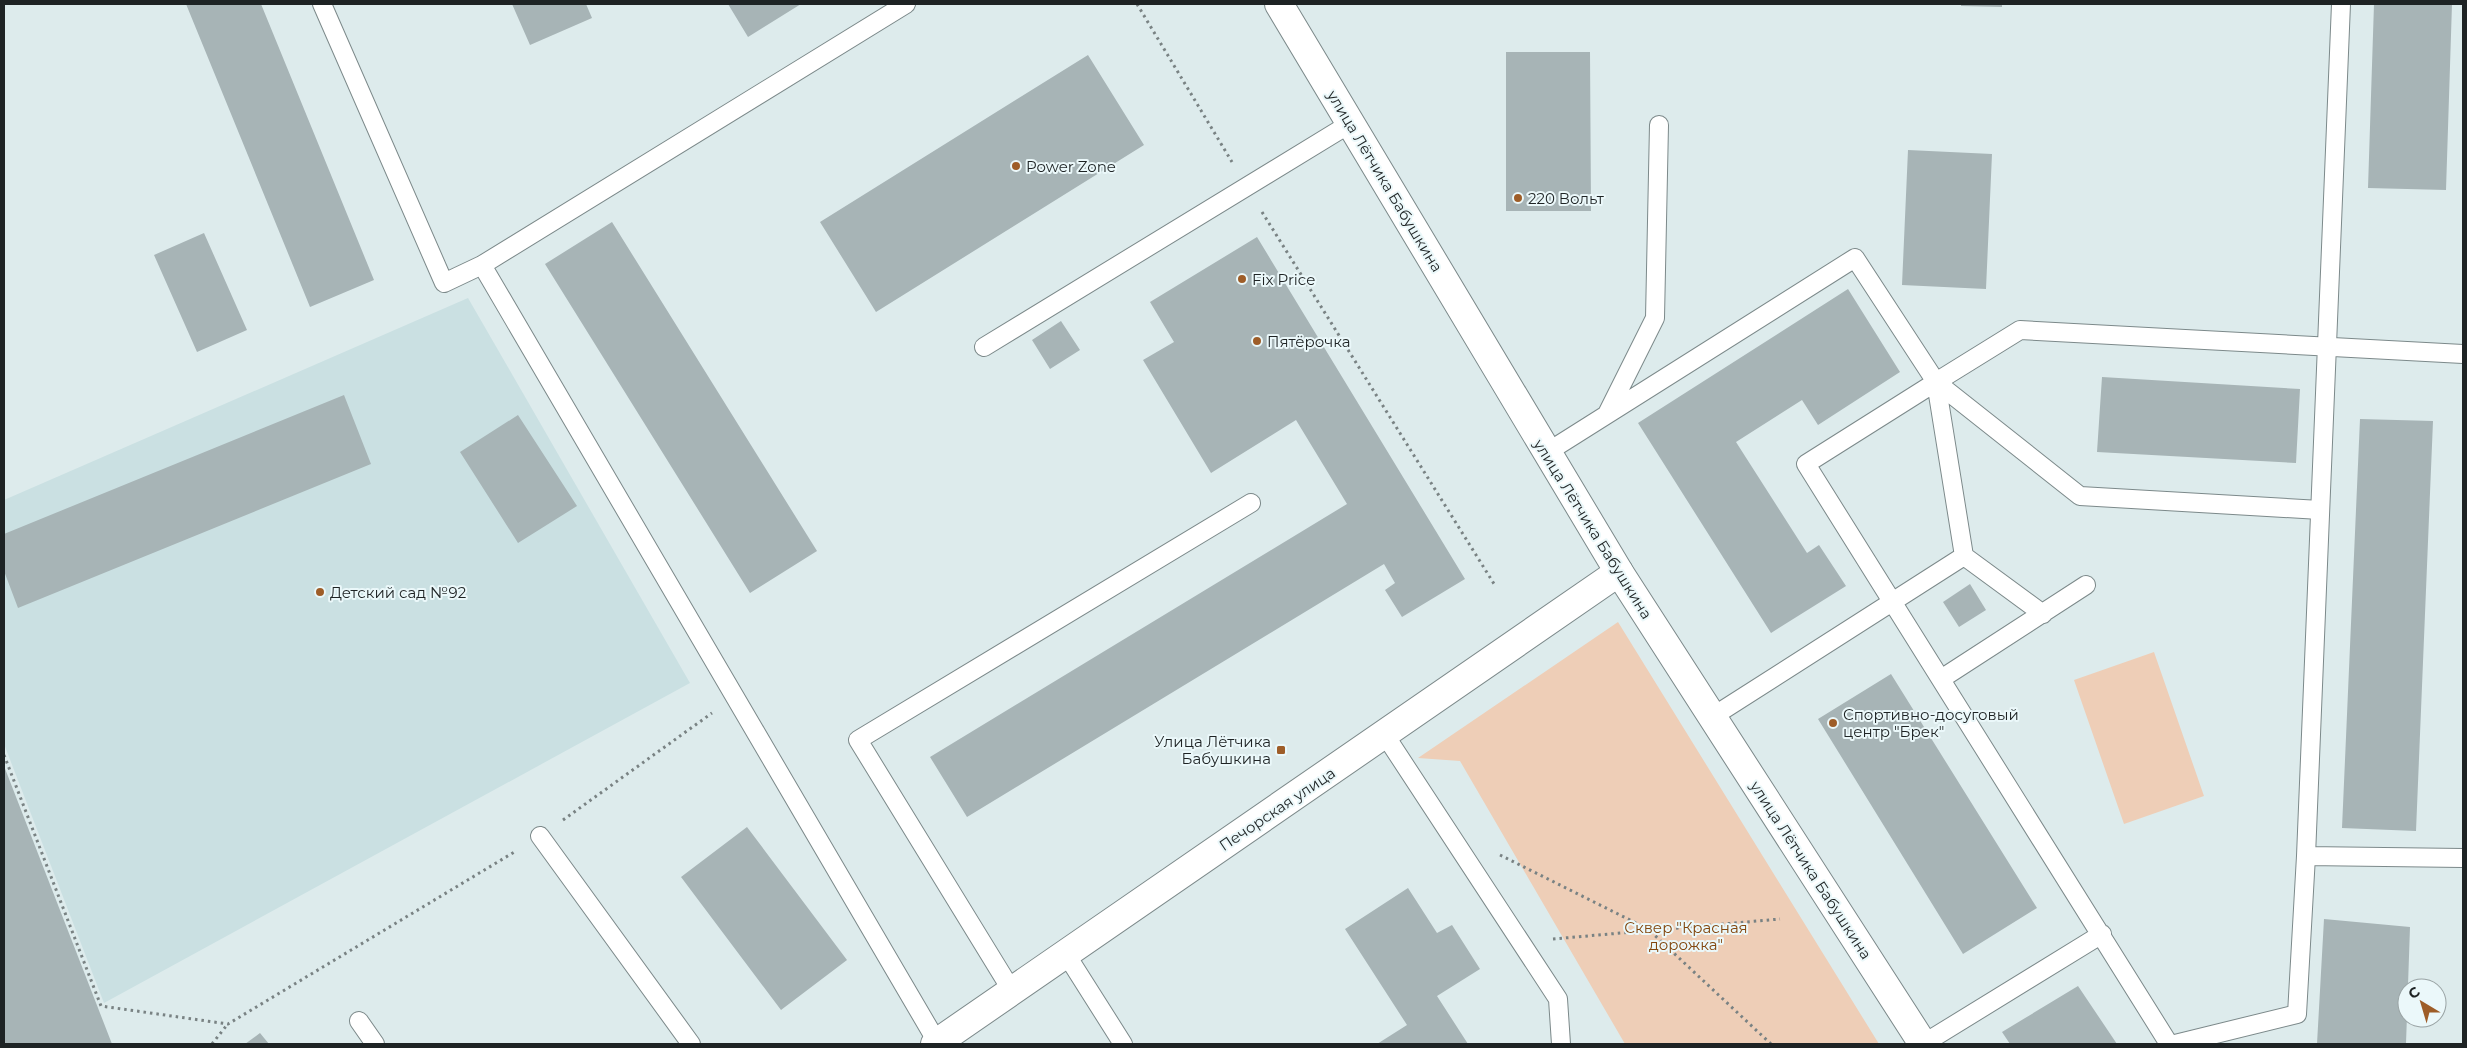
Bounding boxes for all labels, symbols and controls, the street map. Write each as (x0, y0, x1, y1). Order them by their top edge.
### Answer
street label: улица Лётчика Бабушкина (1323, 86, 1447, 275)
place label: Power Zone (1026, 157, 1116, 176)
marker: Power Zone (1010, 160, 1022, 172)
place label: 220 Вольт (1528, 189, 1605, 208)
marker: 220 Вольт (1512, 192, 1524, 204)
place label: Fix Price (1252, 270, 1315, 289)
marker: Fix Price (1236, 273, 1248, 285)
place label: Пятёрочка (1267, 332, 1351, 351)
marker: Пятёрочка (1251, 335, 1263, 347)
street label: улица Лётчика Бабушкина (1529, 435, 1656, 622)
place label: Детский сад №92 (330, 583, 466, 602)
marker: Детский сад №92 (314, 586, 326, 598)
place label: Спортивно-досуговый центр "Брек" (1843, 705, 2019, 741)
marker: Спортивно-досуговый центр "Брек" (1827, 717, 1839, 729)
place label: Улица Лётчика Бабушкина (1154, 732, 1271, 768)
marker: Улица Лётчика Бабушкина (1275, 744, 1287, 756)
street label: Печорская улица (1215, 763, 1339, 855)
street label: улица Лётчика Бабушкина (1746, 777, 1876, 963)
park label: Сквер "Красная дорожка" (1624, 918, 1748, 954)
north arrow (2397, 978, 2447, 1028)
text: С (2404, 983, 2424, 1003)

